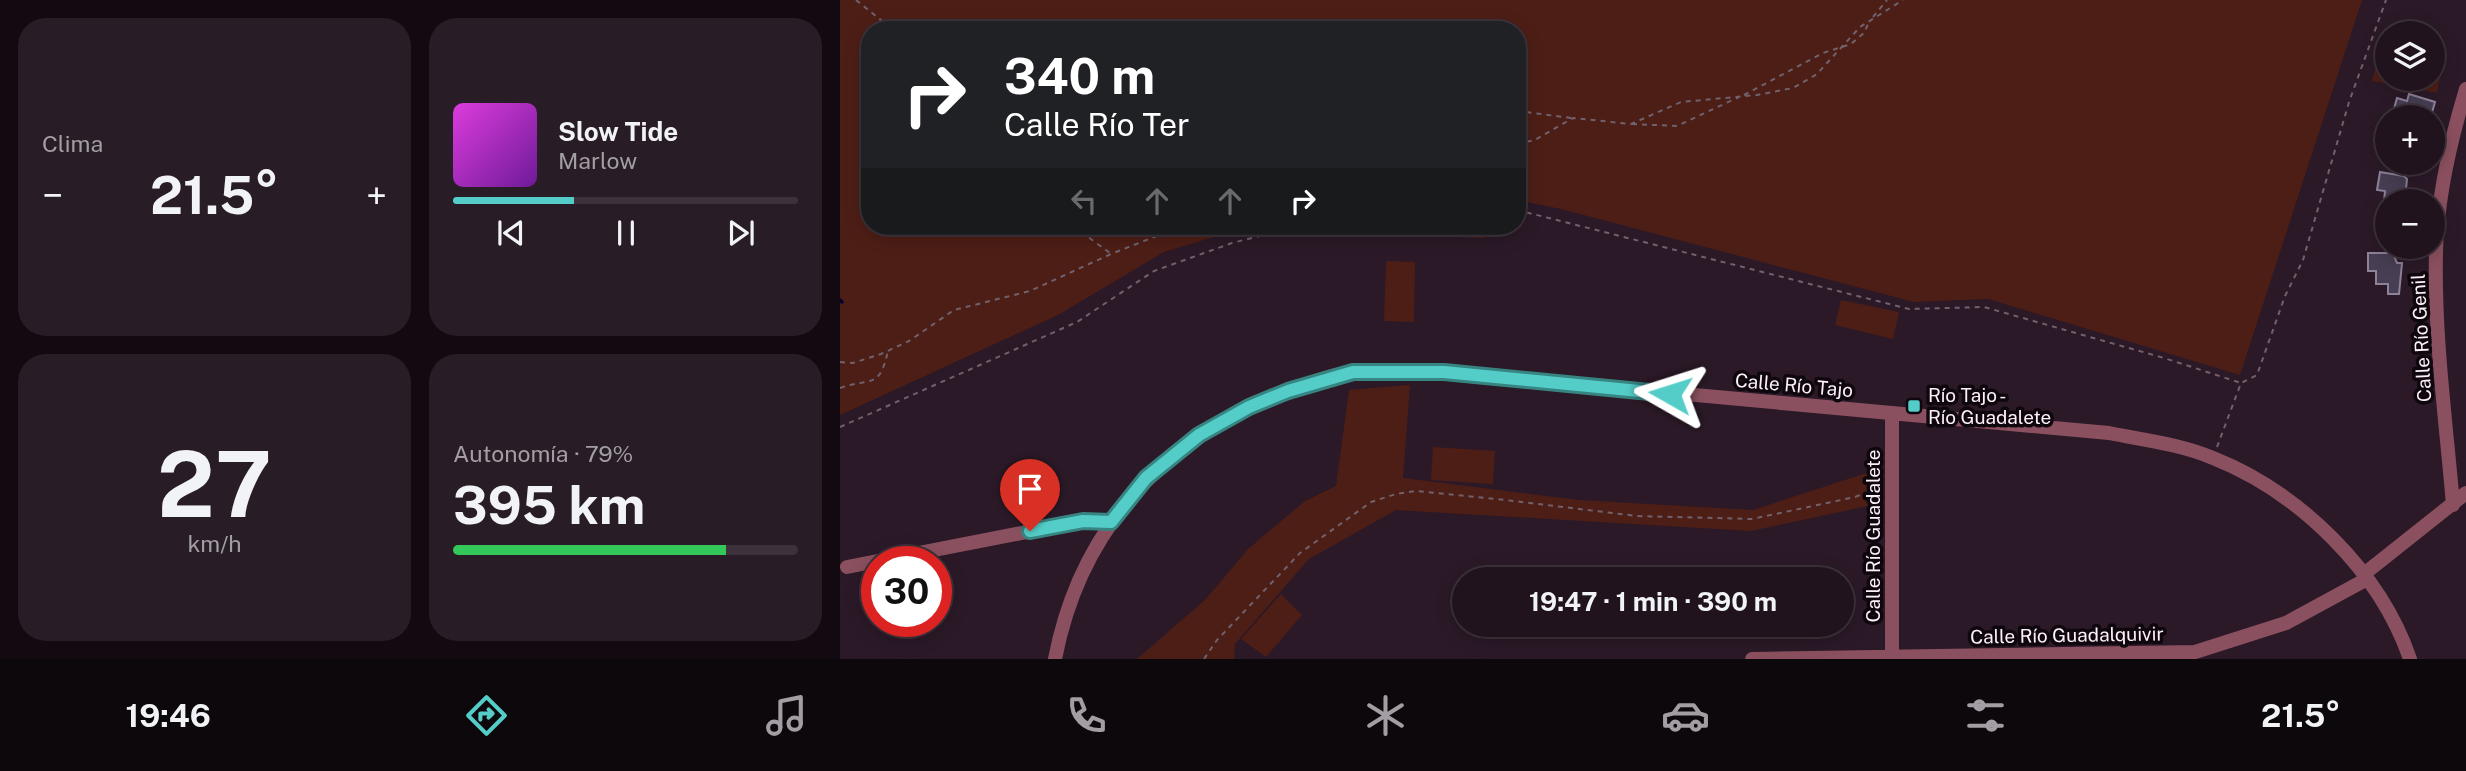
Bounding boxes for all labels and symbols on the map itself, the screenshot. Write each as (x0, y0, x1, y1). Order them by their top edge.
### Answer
street label: Calle Río Genil (2407, 273, 2435, 403)
position arrow (1633, 357, 1707, 431)
street label: Calle Río Tajo (1734, 369, 1854, 401)
place label: Río Tajo - Río Guadalete (1928, 384, 2051, 428)
marker: Río Tajo - Río Guadalete (1906, 398, 1922, 414)
street label: Calle Río Guadalete (1862, 450, 1884, 622)
pin (1000, 459, 1060, 531)
speed limit sign: 30 (861, 546, 952, 637)
street label: Calle Río Guadalquivir (1970, 622, 2164, 648)

